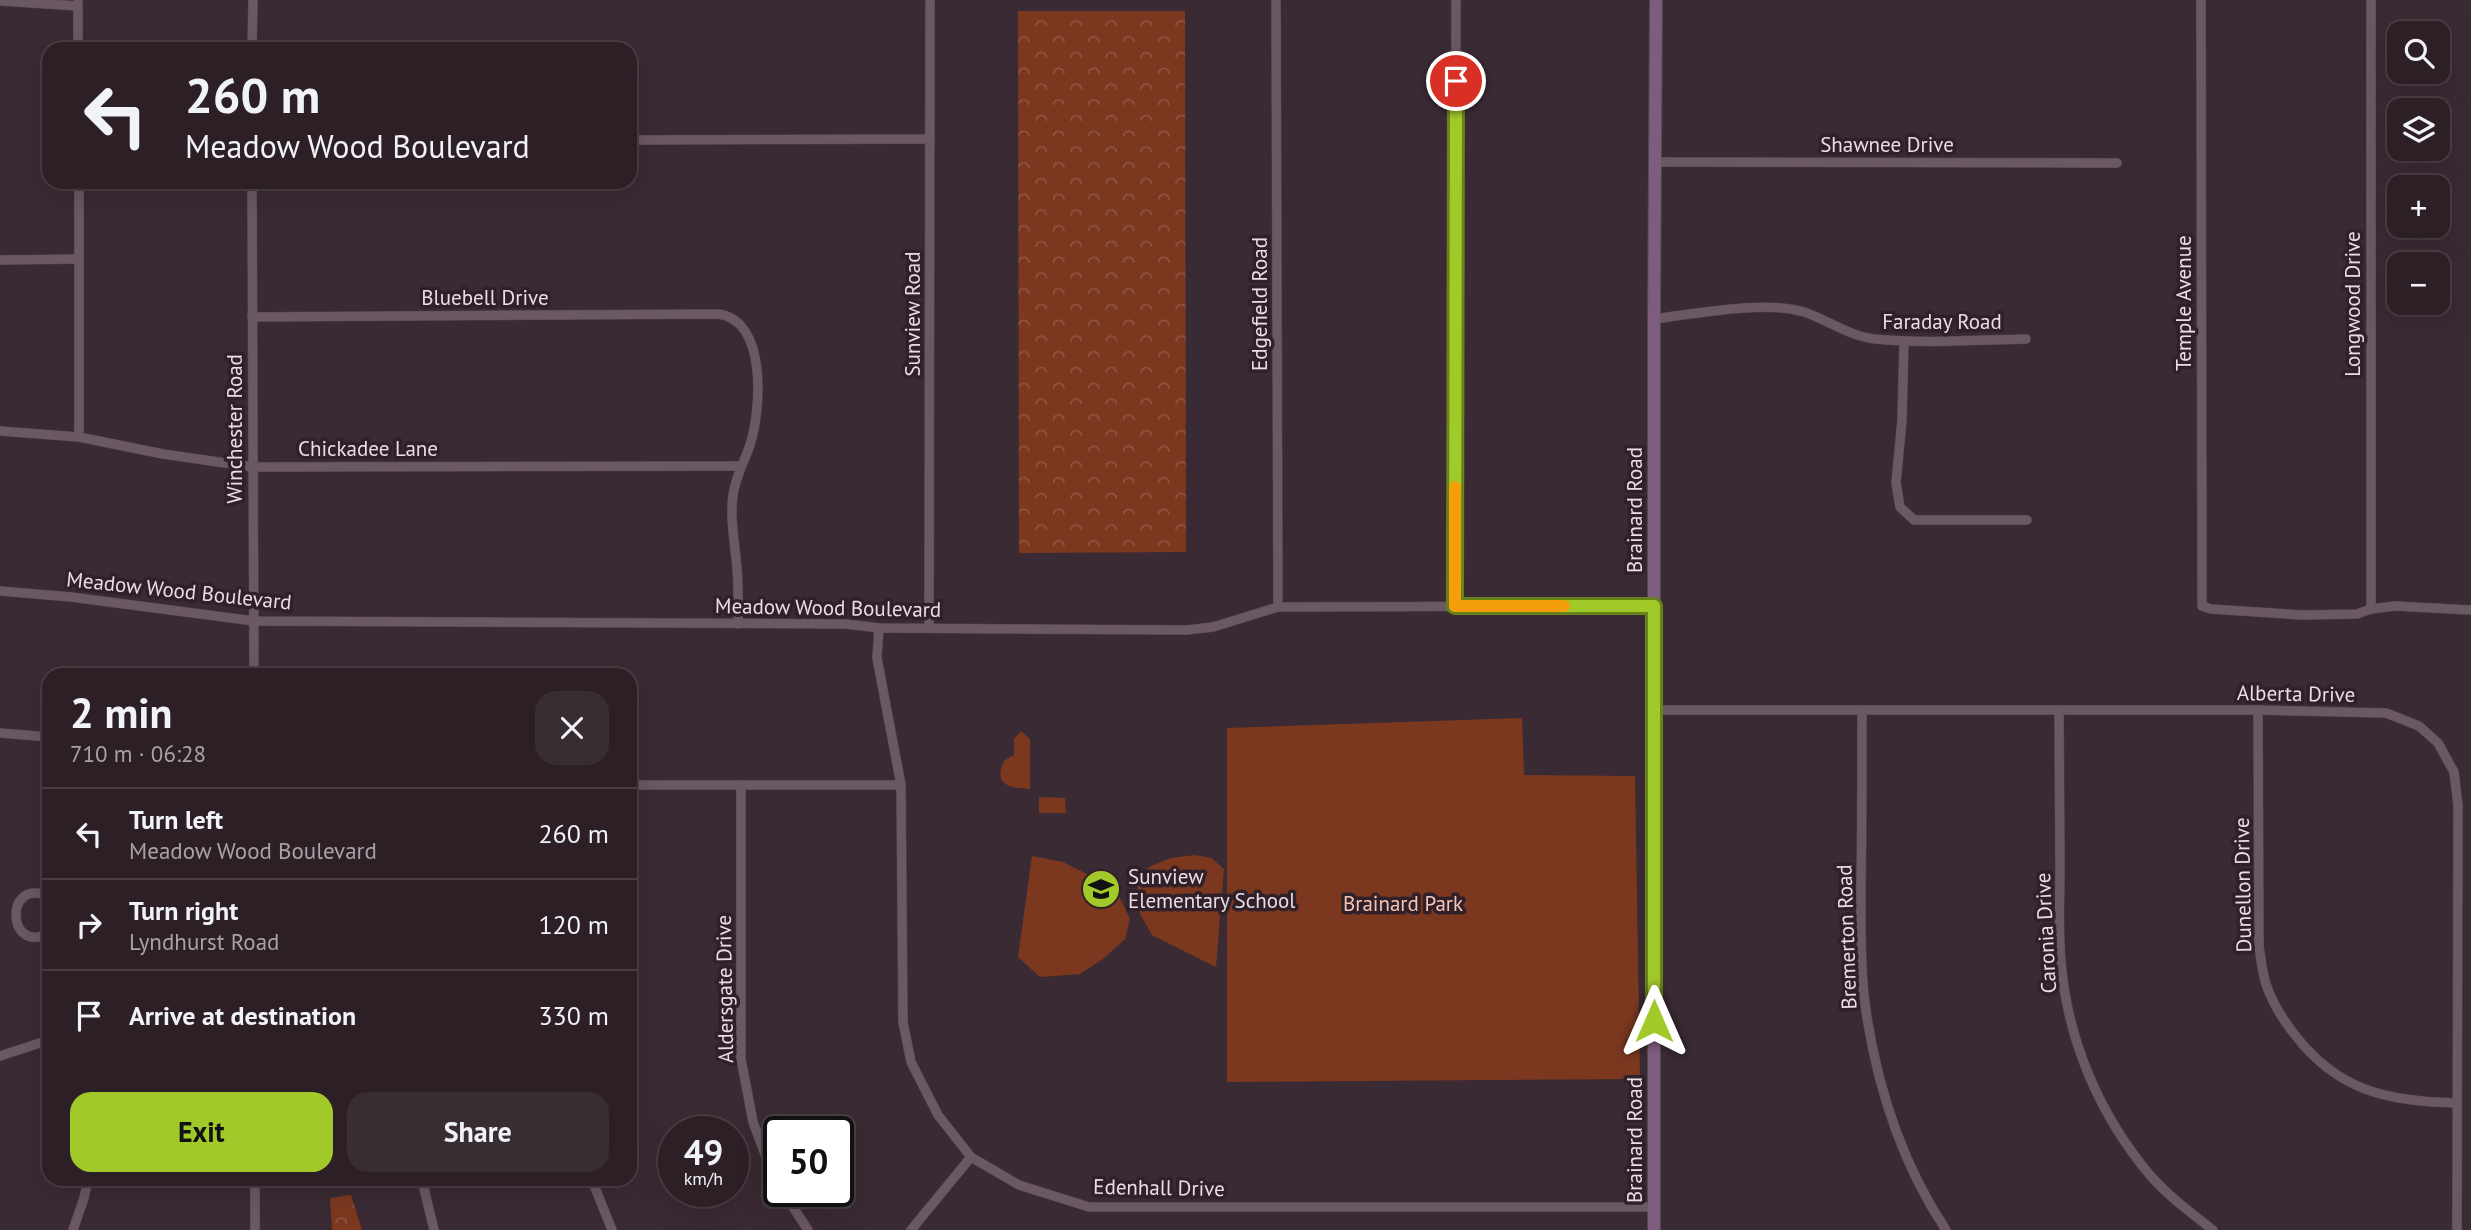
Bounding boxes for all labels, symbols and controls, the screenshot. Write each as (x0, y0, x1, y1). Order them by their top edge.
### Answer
map controls (2387, 21, 2450, 315)
button: search (2387, 21, 2450, 84)
pin (1426, 51, 1486, 111)
icon: arrive (1437, 62, 1475, 100)
text: 260 m (185, 63, 320, 127)
icon: left (70, 70, 161, 161)
button: layers (2387, 98, 2450, 161)
text: Meadow Wood Boulevard (185, 125, 530, 167)
street label: Shawnee Drive (1820, 131, 1954, 158)
button: + (2387, 175, 2450, 238)
street label: Longwood Drive (2339, 231, 2366, 377)
street label: Temple Avenue (2170, 235, 2197, 371)
street label: Edgefield Road (1246, 237, 1273, 371)
street label: Sunview Road (899, 251, 926, 377)
button: − (2387, 252, 2450, 315)
street label: Bluebell Drive (421, 284, 549, 311)
street label: Faraday Road (1882, 308, 2002, 335)
street label: Winchester Road (221, 354, 248, 504)
street label: Chickadee Lane (298, 435, 438, 462)
street label: Brainard Road (1621, 447, 1648, 573)
street label: Meadow Wood Boulevard (65, 565, 293, 616)
street label: Meadow Wood Boulevard (715, 592, 941, 623)
street label: Alberta Drive (2237, 679, 2355, 708)
text: 2 min (70, 685, 172, 740)
button: close (535, 691, 609, 765)
text: 710 m · 06:28 (70, 739, 206, 768)
text: Turn left (129, 803, 223, 836)
icon: left (70, 815, 108, 853)
text: 260 m (538, 817, 609, 850)
street label: Dunellon Drive (2228, 817, 2257, 953)
text: Meadow Wood Boulevard (129, 836, 377, 865)
place label: Sunview Elementary School (1128, 863, 1295, 914)
street label: Bremerton Road (1830, 864, 1863, 1010)
school or university icon: Sunview Elementary School (1080, 868, 1122, 910)
street label: Caronia Drive (2029, 872, 2062, 994)
park label: Brainard Park (1343, 890, 1463, 917)
text: Turn right (129, 894, 238, 927)
icon: right (70, 906, 108, 944)
text: 120 m (538, 908, 609, 941)
street label: Aldersgate Drive (710, 915, 739, 1063)
text: Lyndhurst Road (129, 927, 279, 956)
position arrow (1617, 984, 1691, 1058)
icon: arrive (70, 997, 108, 1035)
text: Arrive at destination (129, 999, 356, 1032)
text: 330 m (538, 999, 609, 1032)
street label: Brainard Road (1621, 1077, 1648, 1203)
button: Exit (70, 1092, 333, 1172)
button: Share (347, 1092, 609, 1172)
speed limit sign: 50 (763, 1116, 854, 1207)
text: 49 (684, 1129, 723, 1175)
text: km/h (684, 1167, 723, 1190)
street label: Edenhall Drive (1093, 1173, 1225, 1202)

